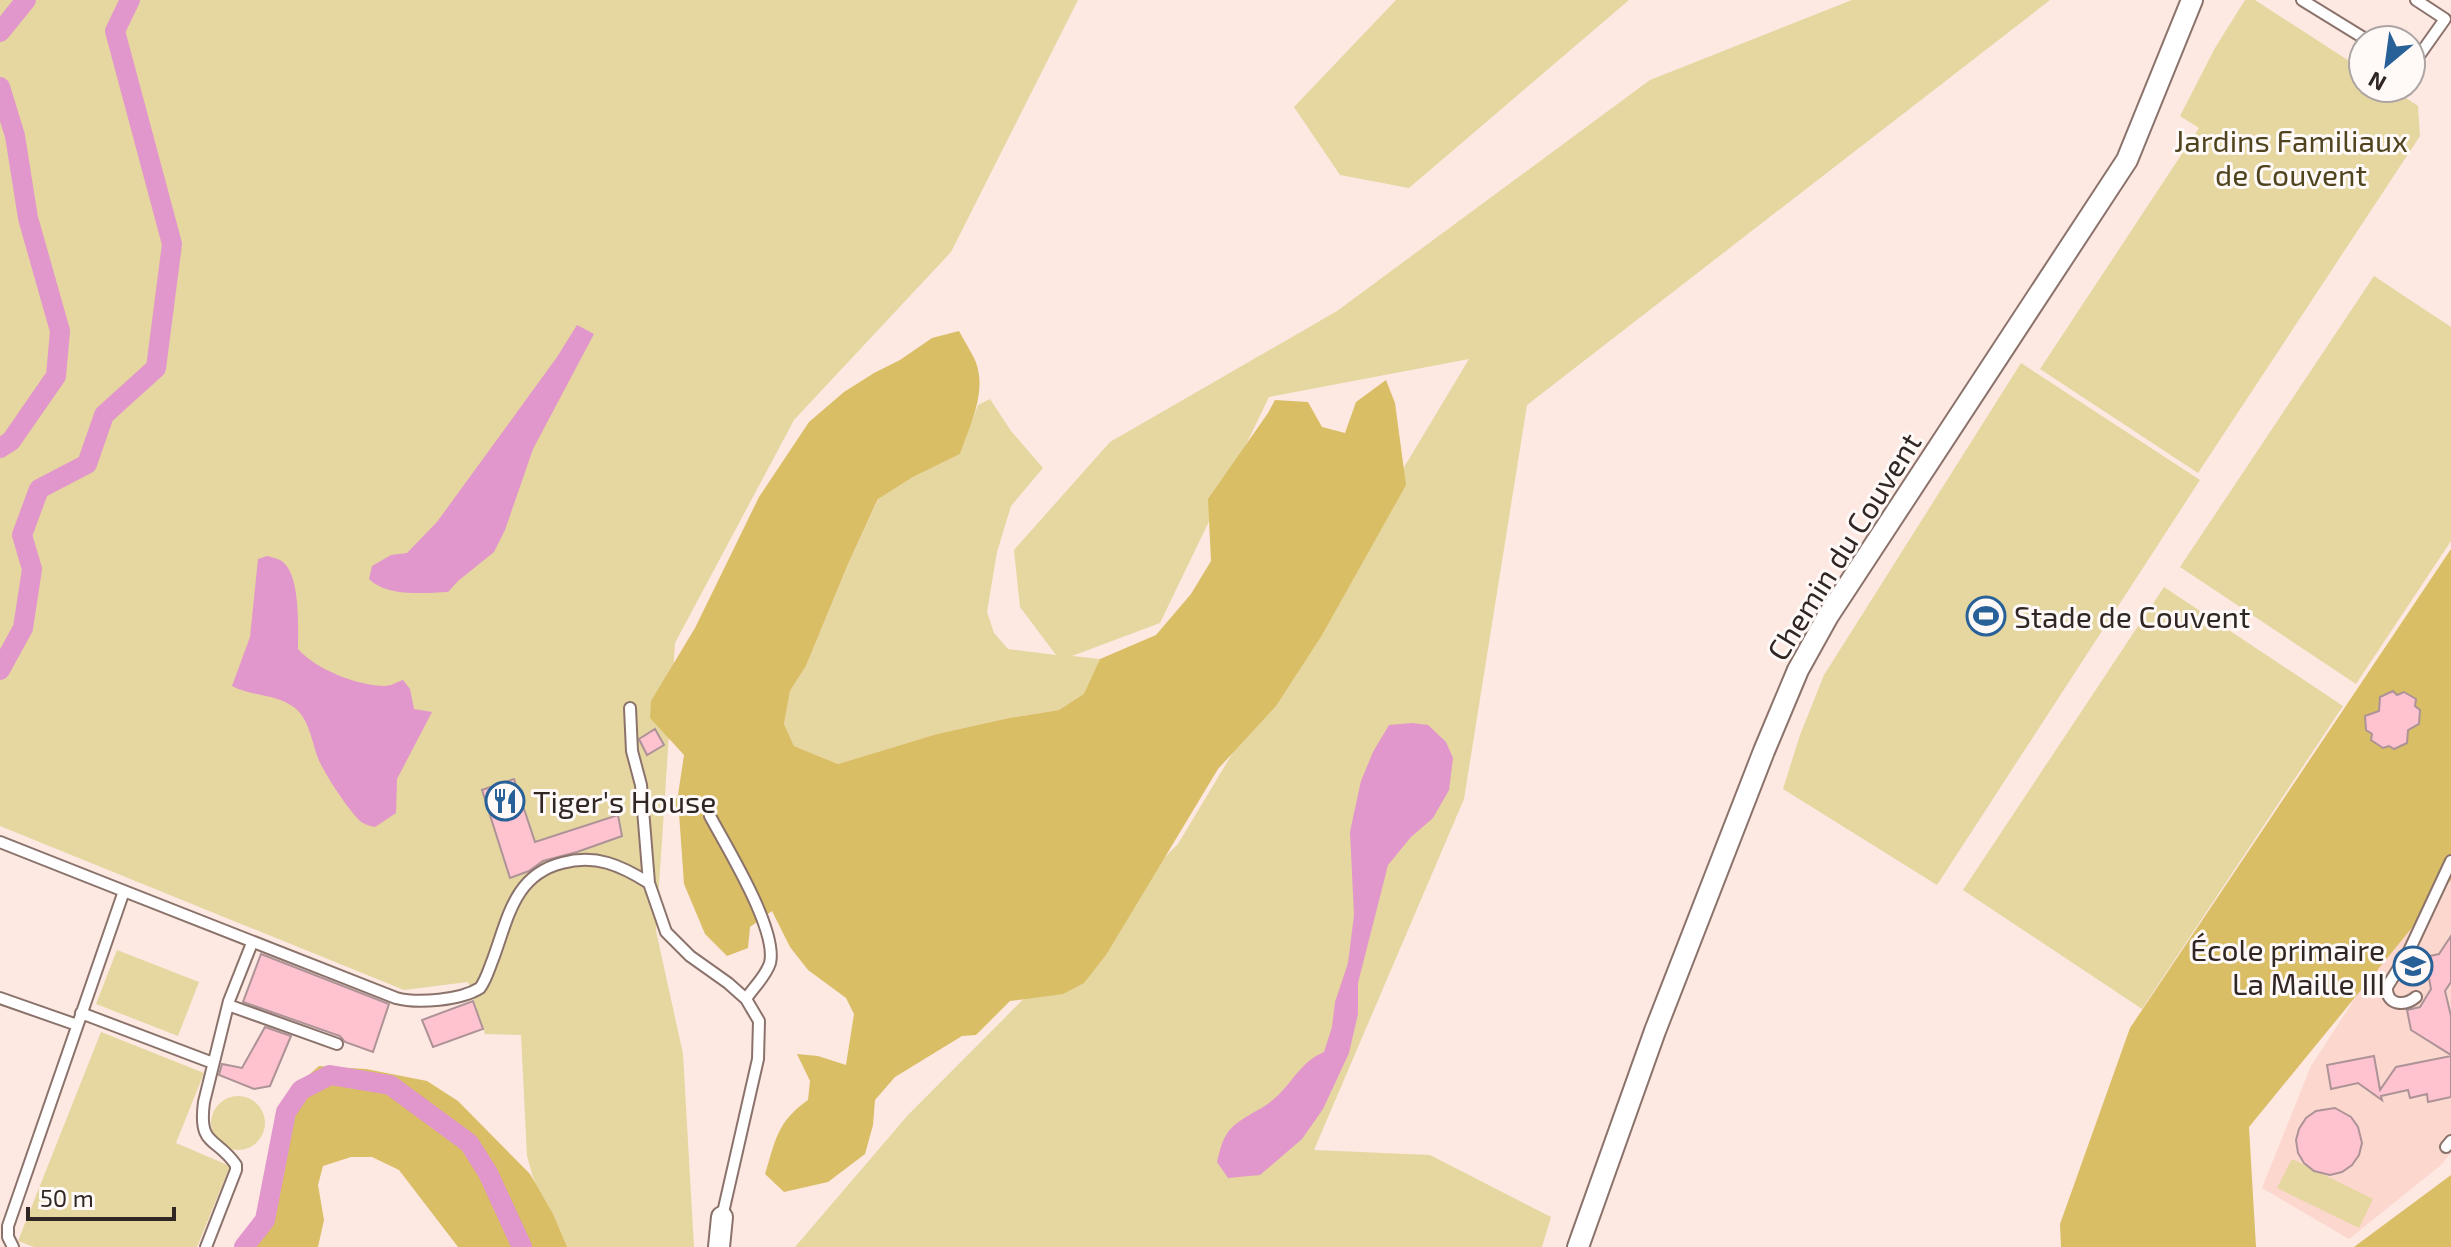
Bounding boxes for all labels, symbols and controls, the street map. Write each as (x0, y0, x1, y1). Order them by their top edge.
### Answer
north arrow (2347, 24, 2427, 104)
text: N (2364, 67, 2390, 98)
park label: Jardins Familiaux de Couvent (2174, 122, 2408, 192)
street label: Chemin du Couvent (1758, 426, 1928, 666)
sports icon: Stade de Couvent (1965, 595, 2007, 637)
place label: Stade de Couvent (2014, 598, 2250, 634)
restaurant icon: Tiger's House (484, 780, 526, 822)
place label: Tiger's House (533, 783, 716, 819)
place label: École primaire La Maille III (2190, 931, 2385, 1001)
school or university icon: École primaire La Maille III (2392, 945, 2434, 987)
scale bar (28, 1171, 174, 1221)
text: 50 m (40, 1183, 94, 1212)

